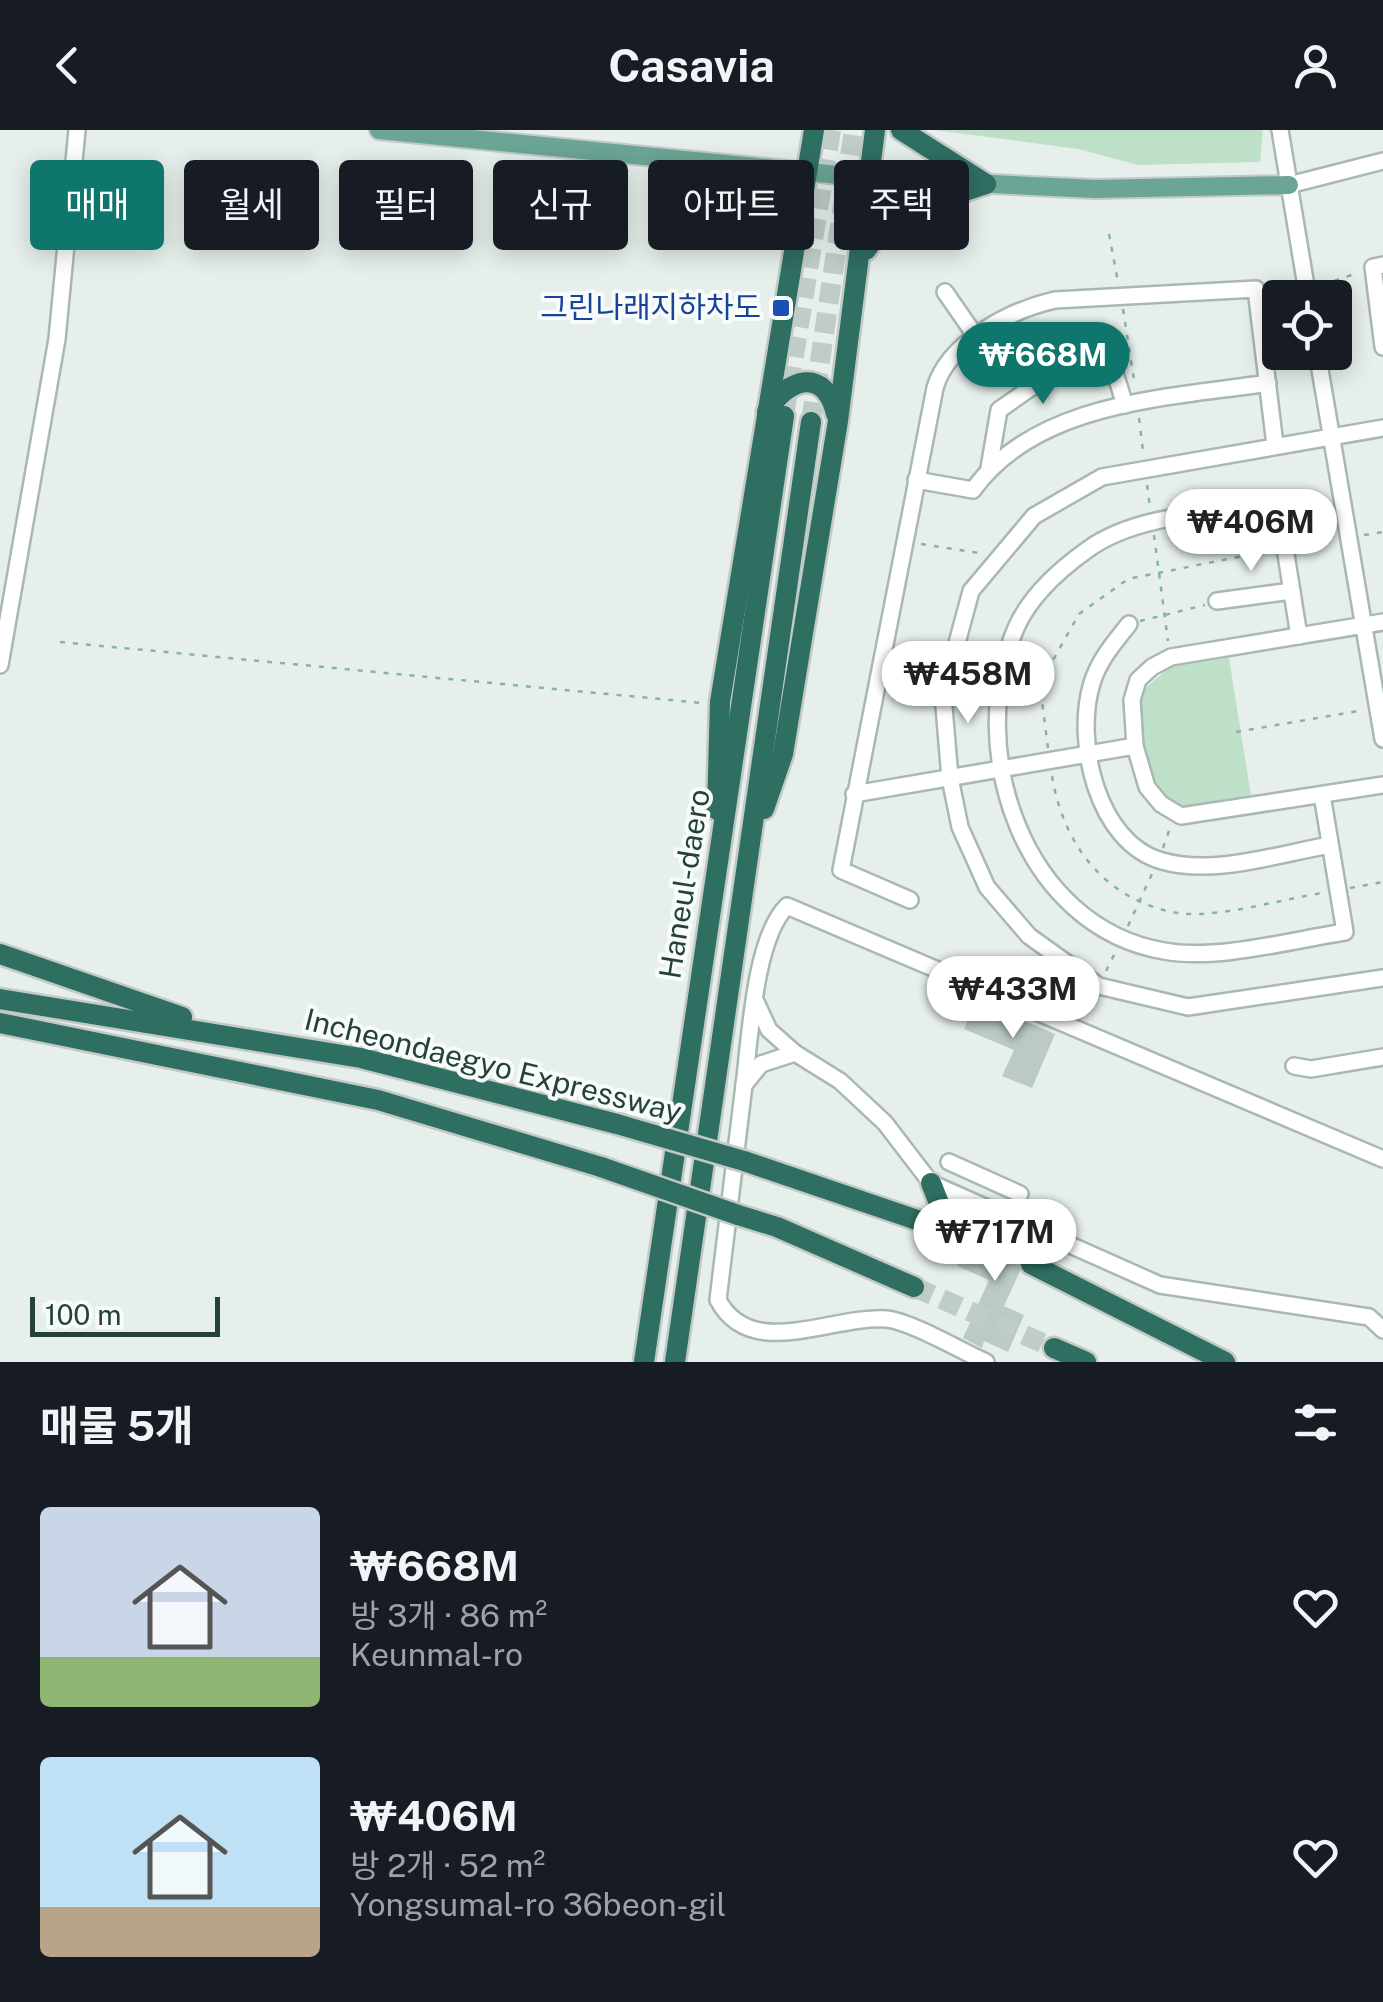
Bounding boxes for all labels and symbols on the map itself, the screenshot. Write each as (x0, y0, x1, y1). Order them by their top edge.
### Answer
place label: 그린나래지하차도 (540, 289, 761, 325)
marker: 그린나래지하차도 (770, 297, 792, 319)
pin: ₩668M (973, 322, 1113, 407)
pin: ₩406M (1181, 489, 1321, 574)
pin: ₩458M (898, 641, 1038, 726)
street label: Haneul-daero (651, 787, 717, 981)
pin: ₩433M (943, 956, 1083, 1041)
street label: Incheondaegyo Expressway (301, 1001, 685, 1129)
pin: ₩717M (925, 1199, 1065, 1284)
scale bar (30, 1292, 220, 1336)

